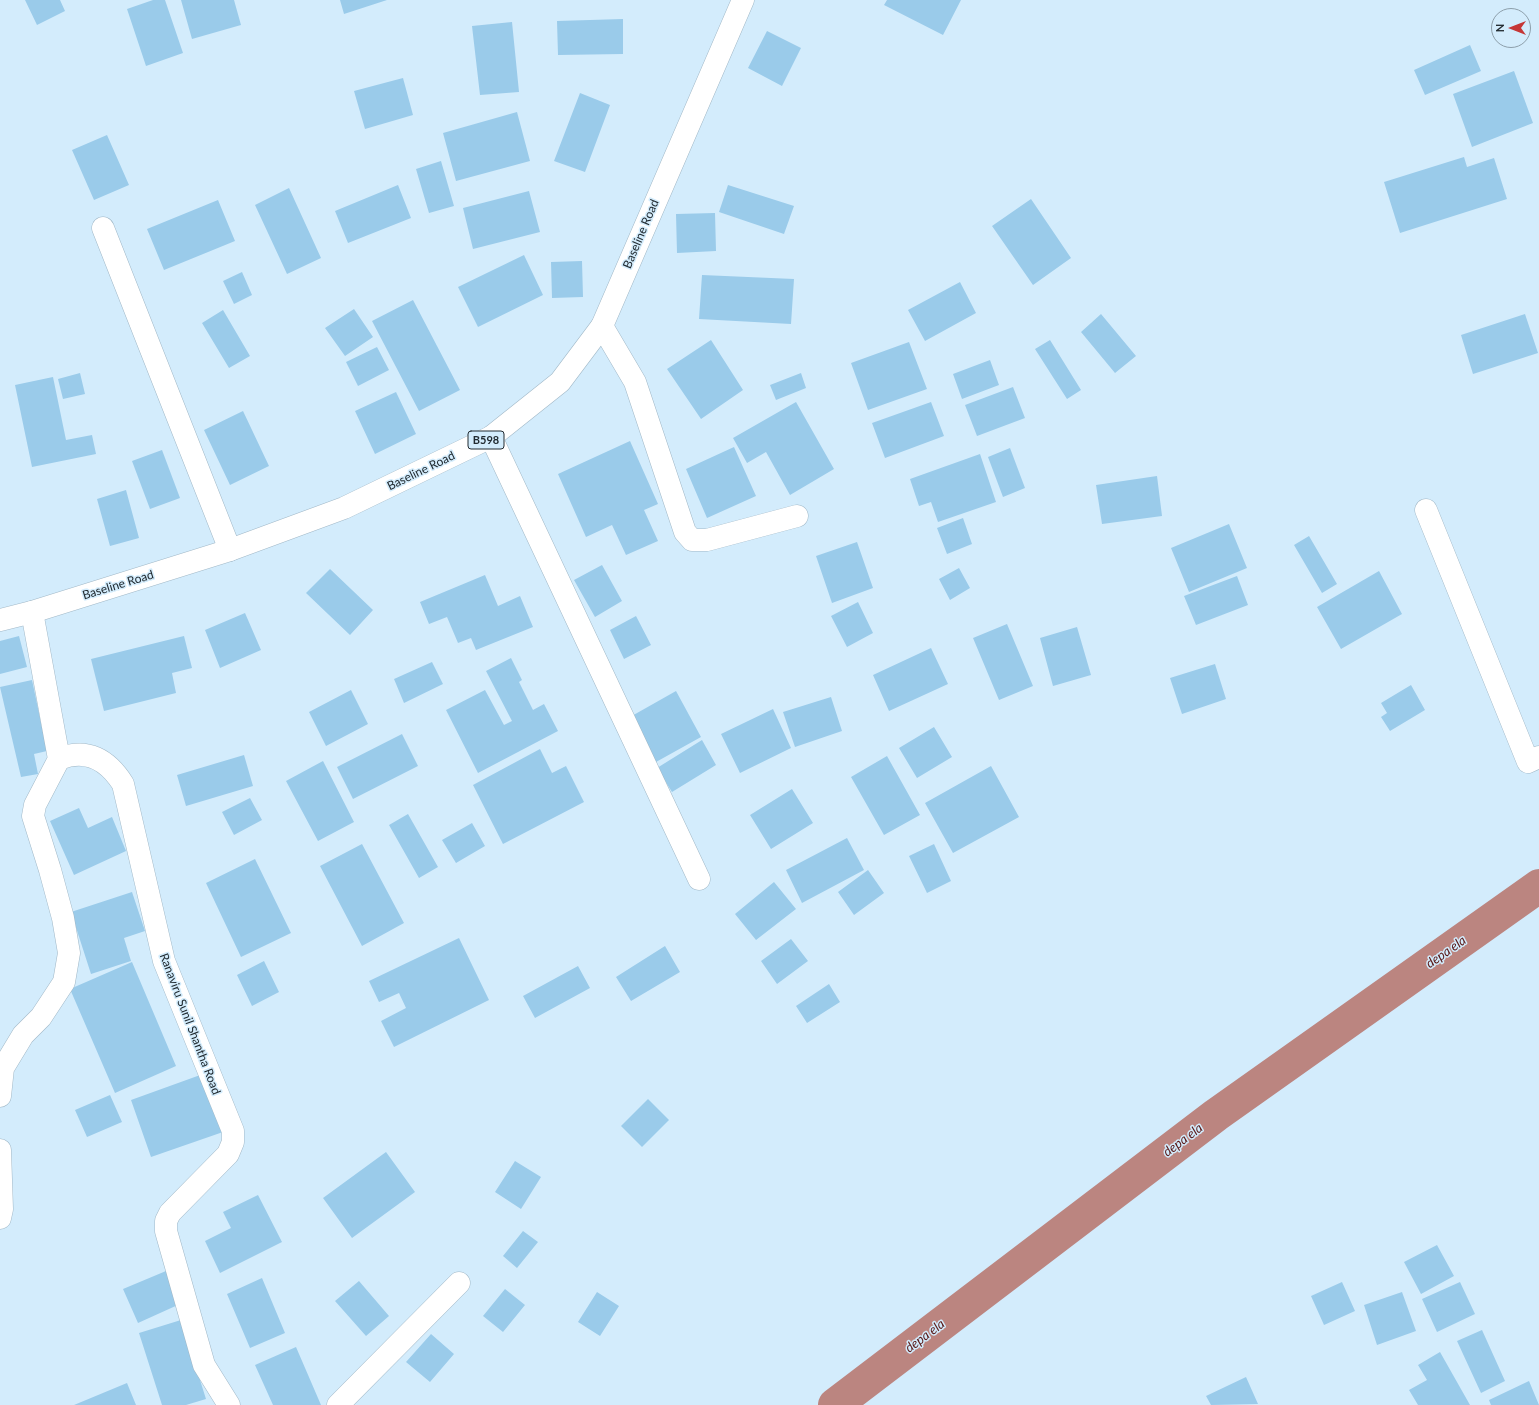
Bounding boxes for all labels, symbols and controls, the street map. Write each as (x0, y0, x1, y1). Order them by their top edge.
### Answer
north arrow (1491, 8, 1531, 48)
text: N (1493, 24, 1506, 32)
street label: Baseline Road (620, 197, 662, 271)
road number: B598 (468, 431, 504, 449)
street label: Baseline Road (385, 448, 457, 494)
street label: Baseline Road (81, 567, 155, 603)
water label: depa ela (1423, 933, 1469, 971)
street label: Ranaviru Sunil Shantha Road (156, 951, 224, 1097)
water label: depa ela (1160, 1120, 1206, 1160)
water label: depa ela (902, 1316, 948, 1356)

